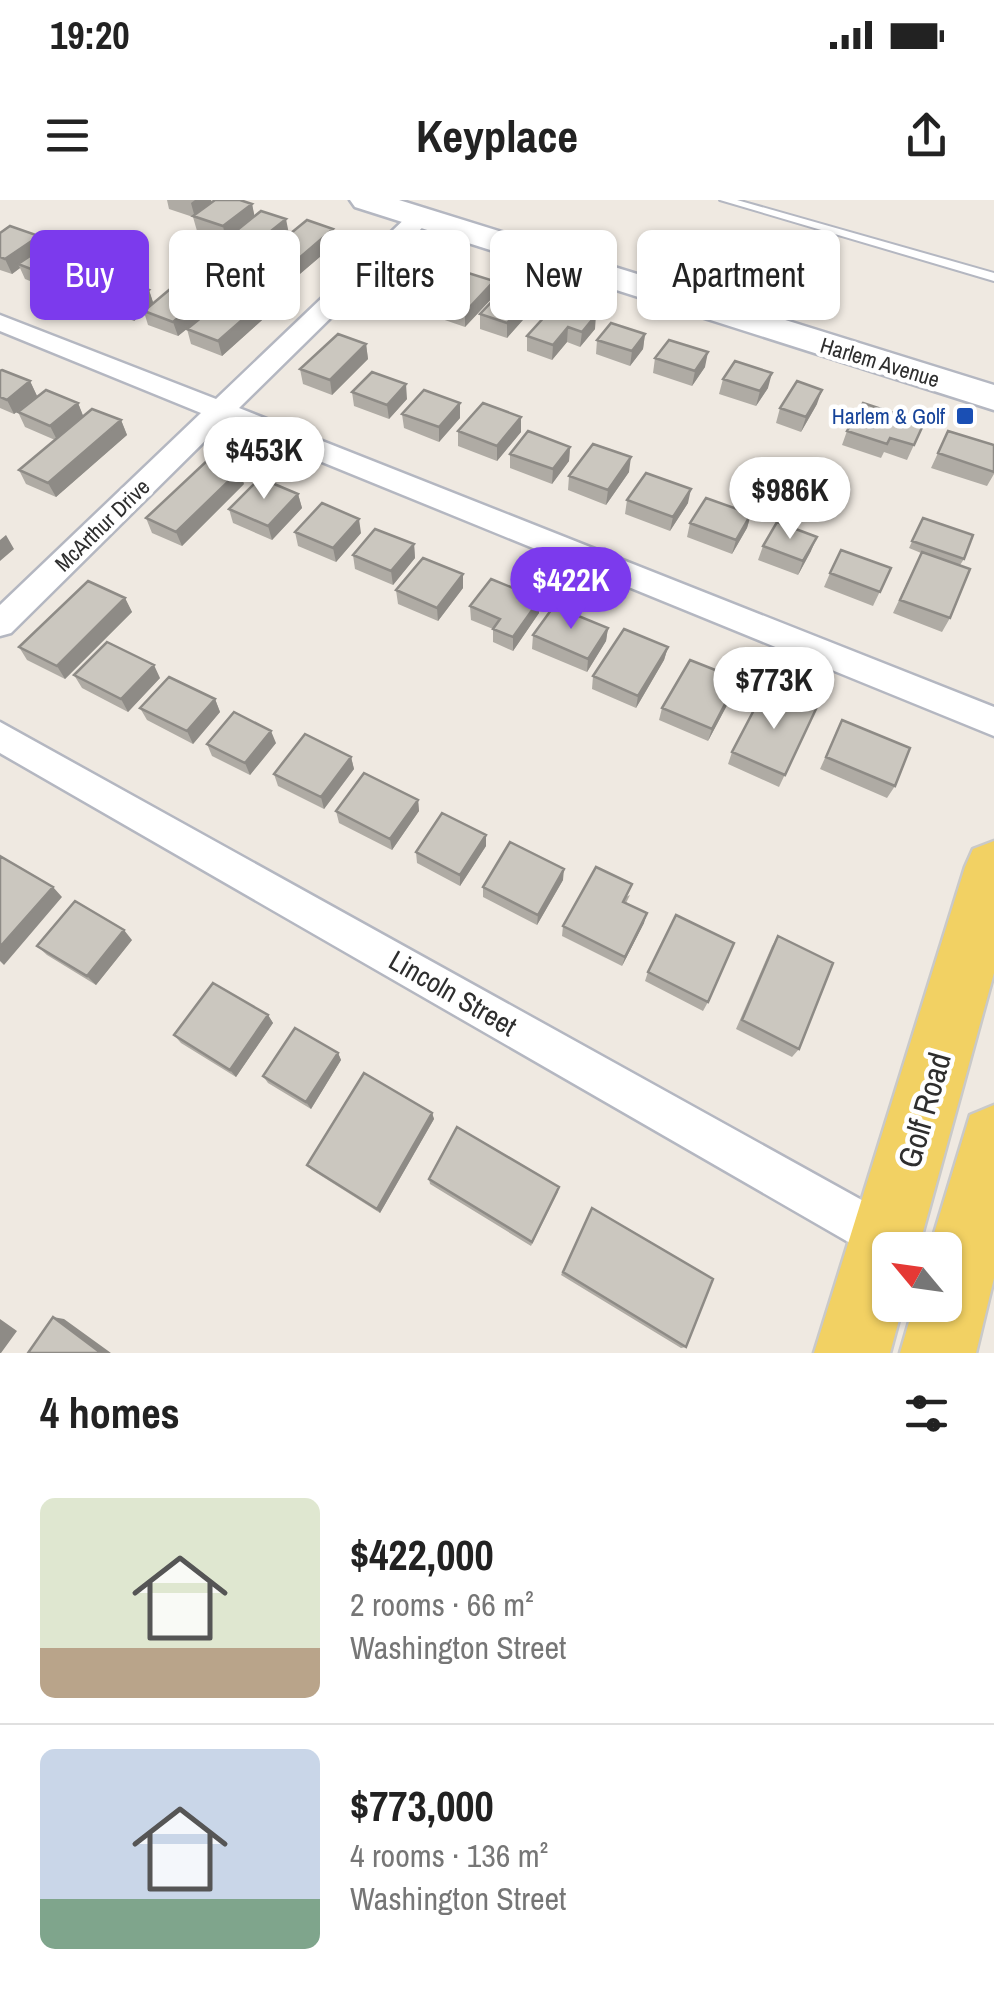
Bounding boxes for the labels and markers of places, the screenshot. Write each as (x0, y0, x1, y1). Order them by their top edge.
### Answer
place label: Harlem & Golf (832, 401, 946, 431)
marker: Harlem & Golf (954, 405, 976, 427)
pin: $453K (194, 417, 334, 502)
pin: $986K (720, 457, 860, 542)
pin: $422K (501, 547, 641, 632)
pin: $773K (704, 647, 844, 732)

